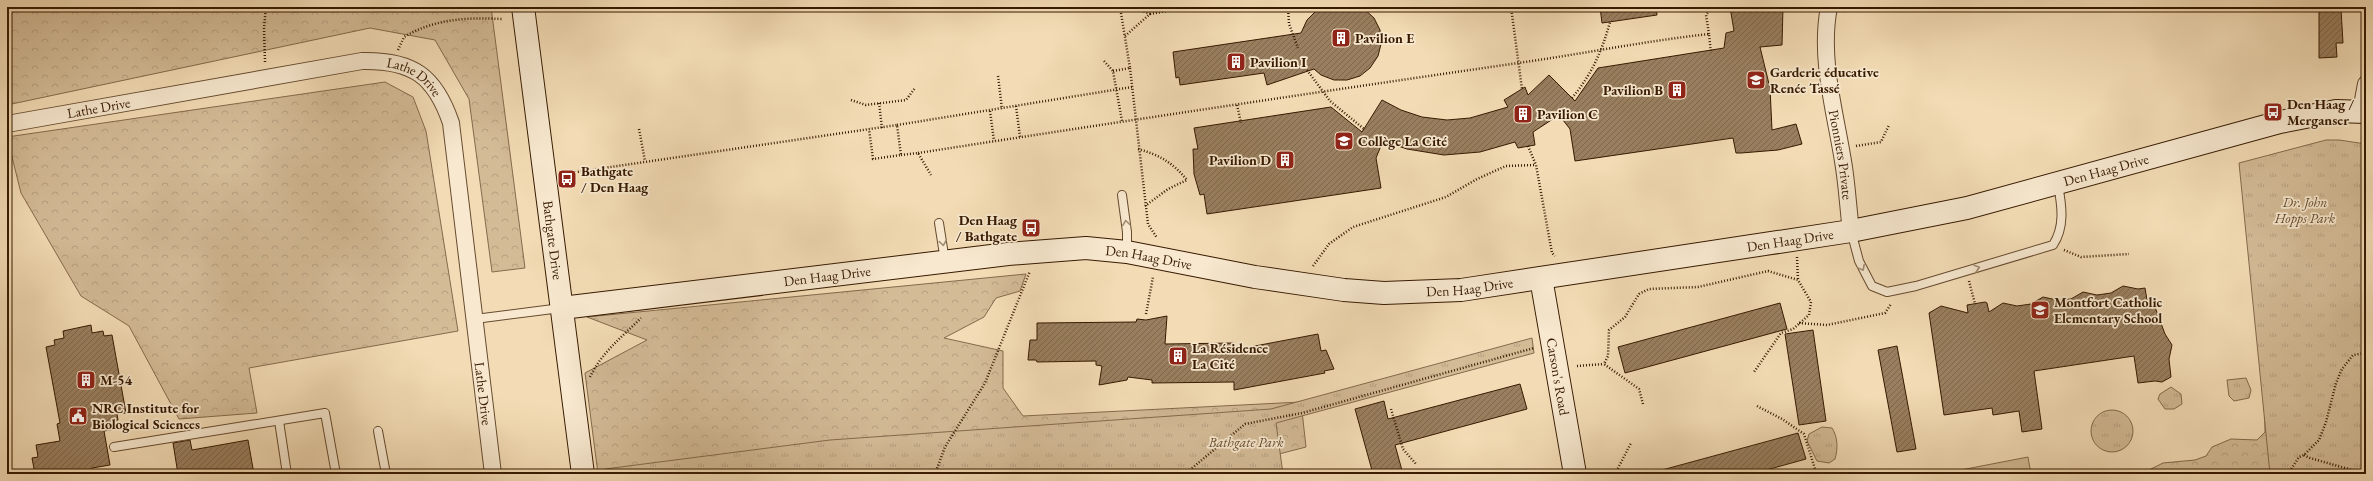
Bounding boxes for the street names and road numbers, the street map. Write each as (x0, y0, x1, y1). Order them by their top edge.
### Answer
street label: Lathe Drive (385, 53, 446, 100)
street label: Lathe Drive (66, 93, 132, 122)
street label: Pionniers Private (1825, 108, 1857, 201)
street label: Den Haag Drive (2061, 149, 2151, 190)
street label: Bathgate Drive (539, 199, 567, 281)
street label: Den Haag Drive (1745, 225, 1835, 256)
street label: Den Haag Drive (1105, 241, 1194, 274)
street label: Den Haag Drive (782, 262, 872, 290)
street label: Den Haag Drive (1426, 273, 1515, 300)
street label: Carson's Road (1543, 336, 1574, 418)
street label: Lathe Drive (471, 361, 496, 427)

